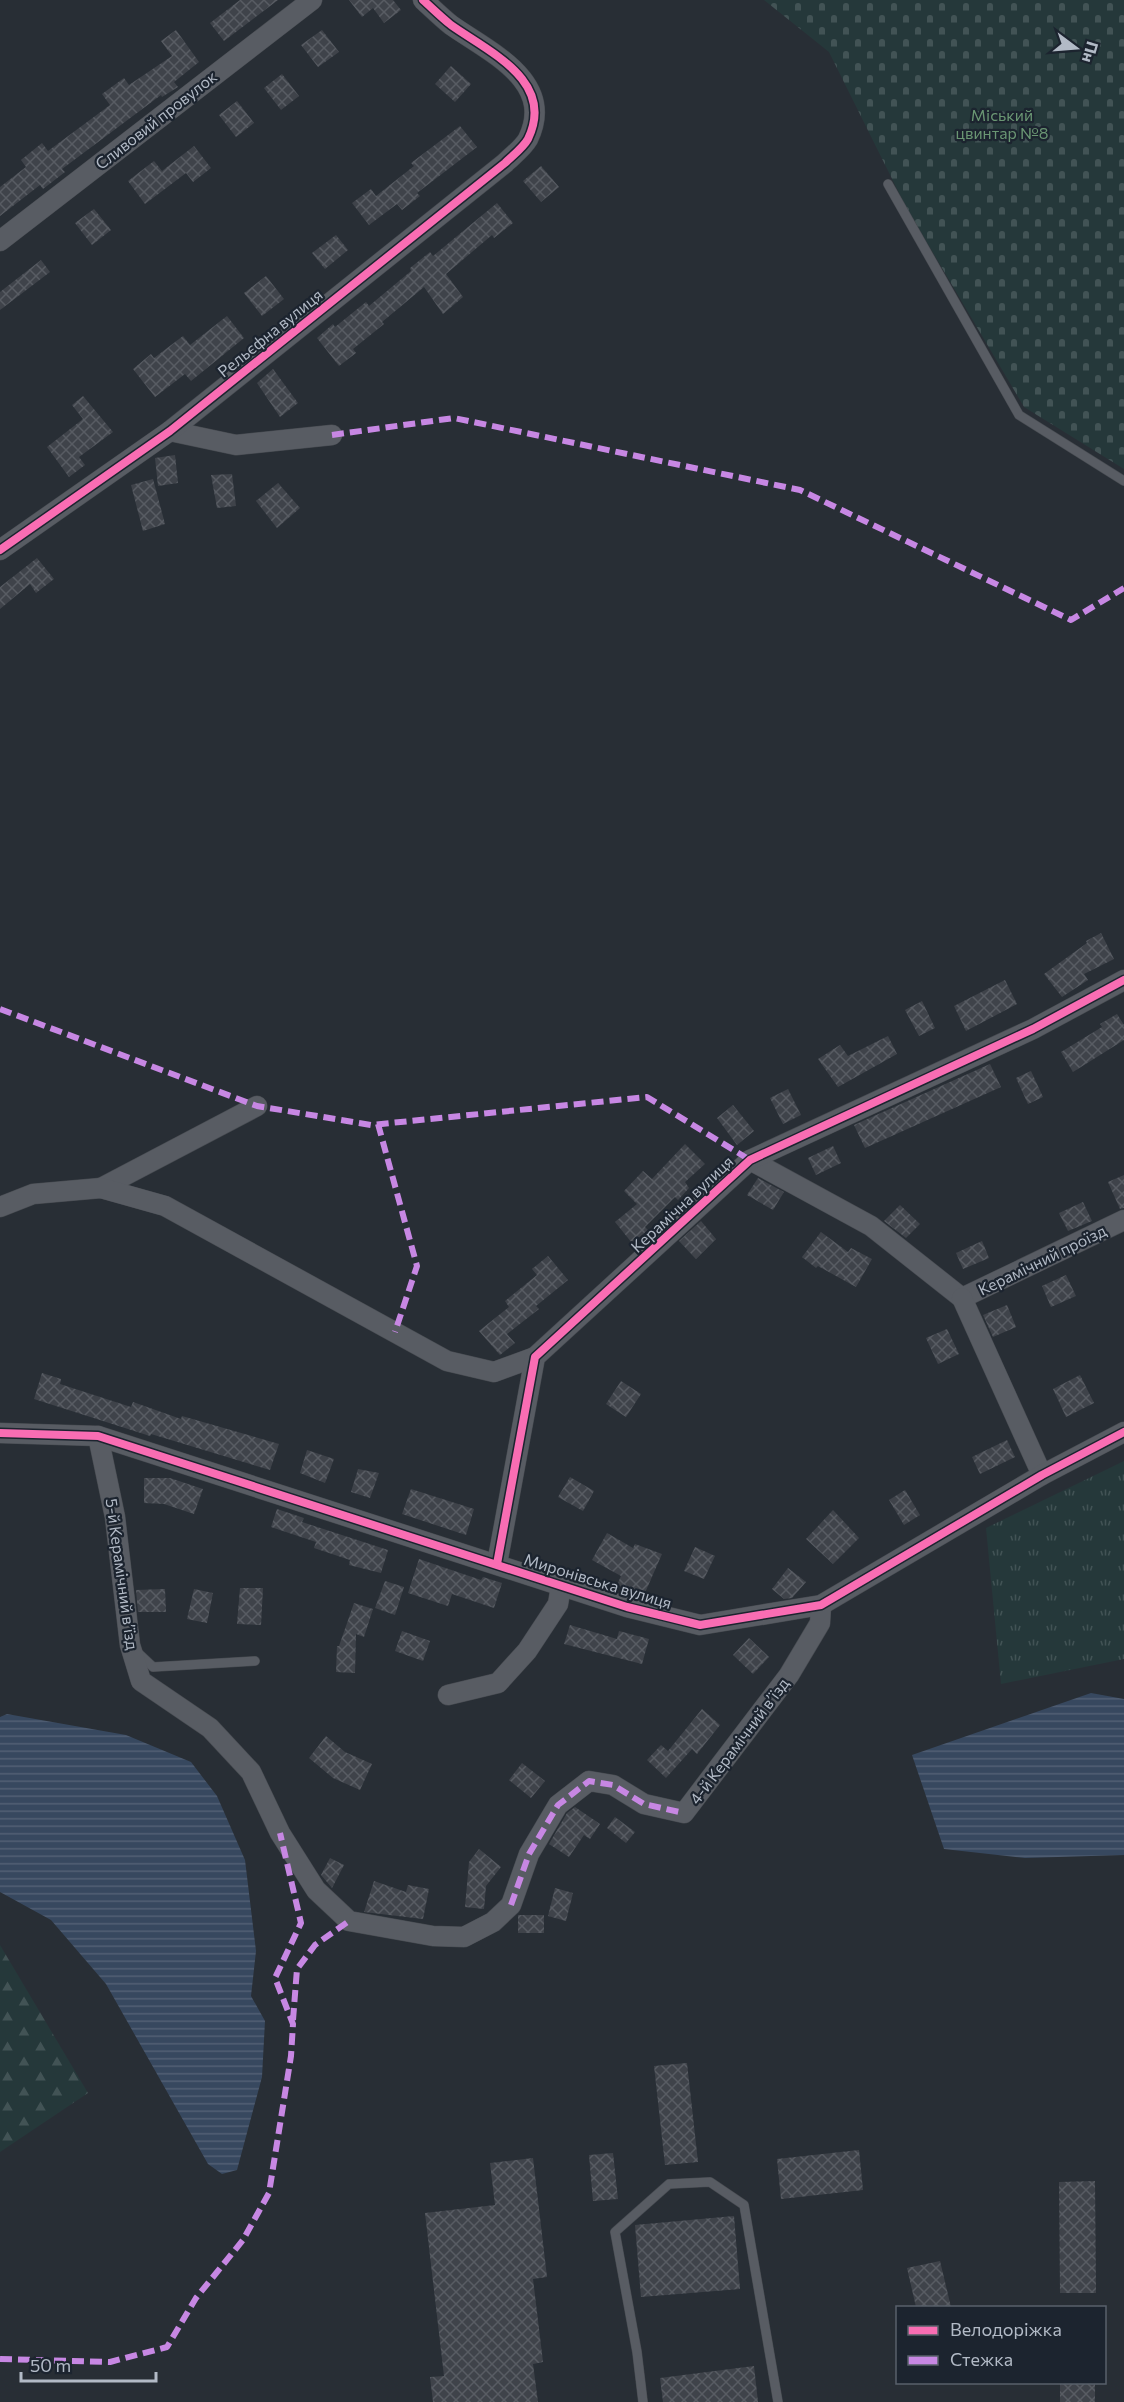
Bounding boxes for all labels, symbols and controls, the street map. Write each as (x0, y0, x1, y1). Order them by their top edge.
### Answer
north arrow (1046, 18, 1106, 78)
text: Пн (1079, 39, 1103, 65)
street label: Сливовий провулок (91, 66, 221, 173)
park label: Міський цвинтар №8 (956, 105, 1048, 142)
street label: Рельєфна вулиця (214, 285, 326, 381)
street label: Керамічна вулиця (627, 1151, 737, 1256)
street label: Керамічний проїзд (975, 1220, 1109, 1299)
street label: 5-й Керамічний в’їзд (102, 1497, 143, 1652)
street label: Миронівська вулиця (522, 1549, 674, 1612)
street label: 4-й Керамічний в’їзд (685, 1673, 793, 1808)
legend (896, 2306, 1106, 2384)
text: Велодоріжка (950, 2318, 1062, 2340)
scale bar (21, 2345, 156, 2383)
text: Стежка (950, 2348, 1013, 2370)
text: 50 m (30, 2354, 71, 2376)

